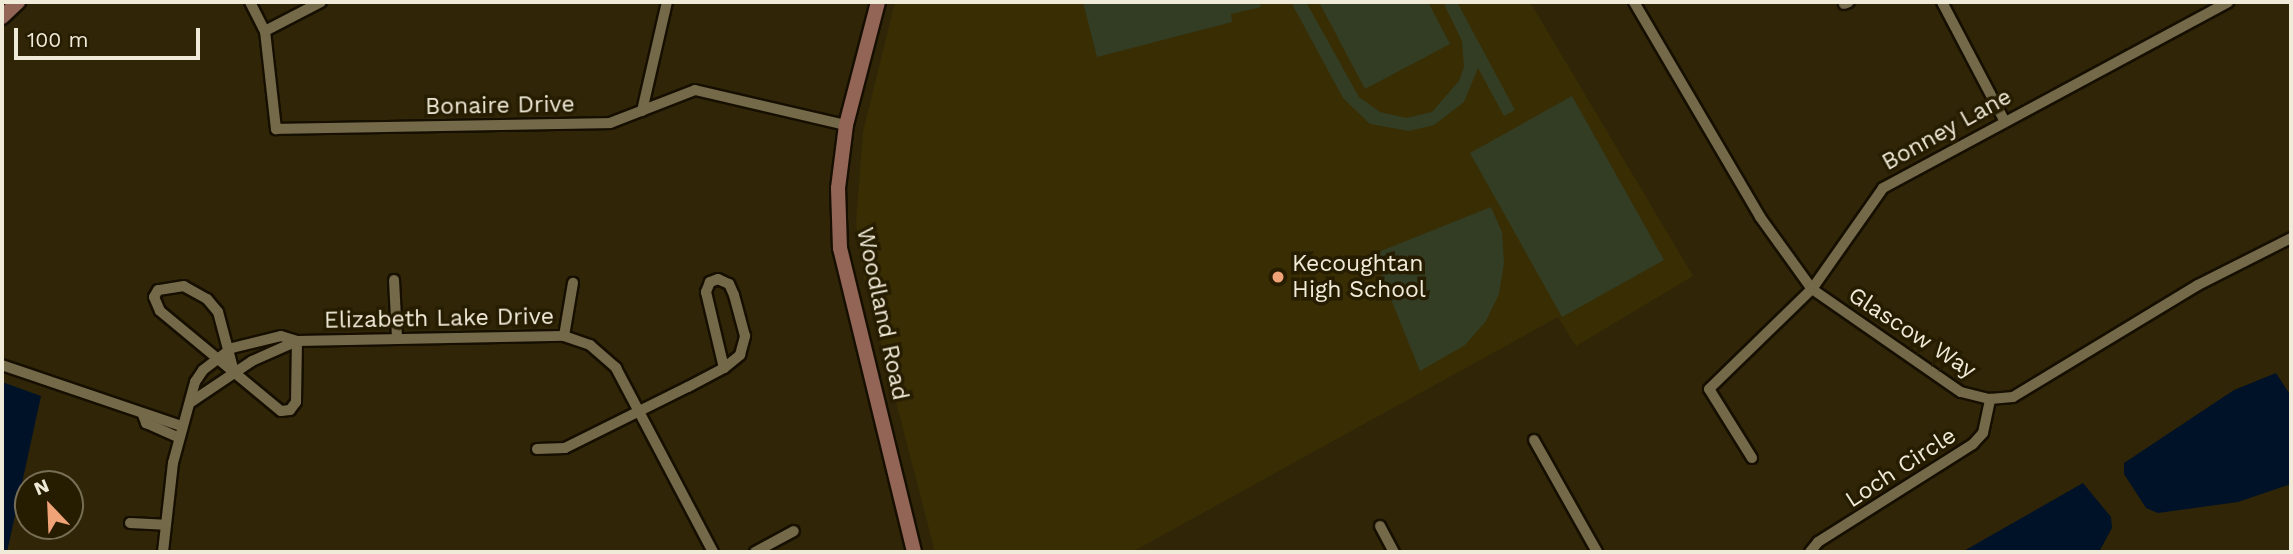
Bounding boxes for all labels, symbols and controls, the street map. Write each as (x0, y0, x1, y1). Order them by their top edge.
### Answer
scale bar (18, 14, 203, 58)
text: 100 m (27, 27, 89, 52)
street label: Bonney Lane (1877, 83, 2017, 177)
street label: Bonaire Drive (425, 91, 575, 121)
street label: Woodland Road (850, 225, 914, 403)
place label: Kecoughtan High School (1292, 250, 1426, 304)
marker: Kecoughtan High School (1270, 269, 1286, 285)
street label: Glascow Way (1843, 281, 1981, 385)
street label: Elizabeth Lake Drive (324, 303, 554, 335)
street label: Loch Circle (1841, 422, 1961, 514)
north arrow (14, 470, 84, 540)
text: N (30, 474, 52, 500)

